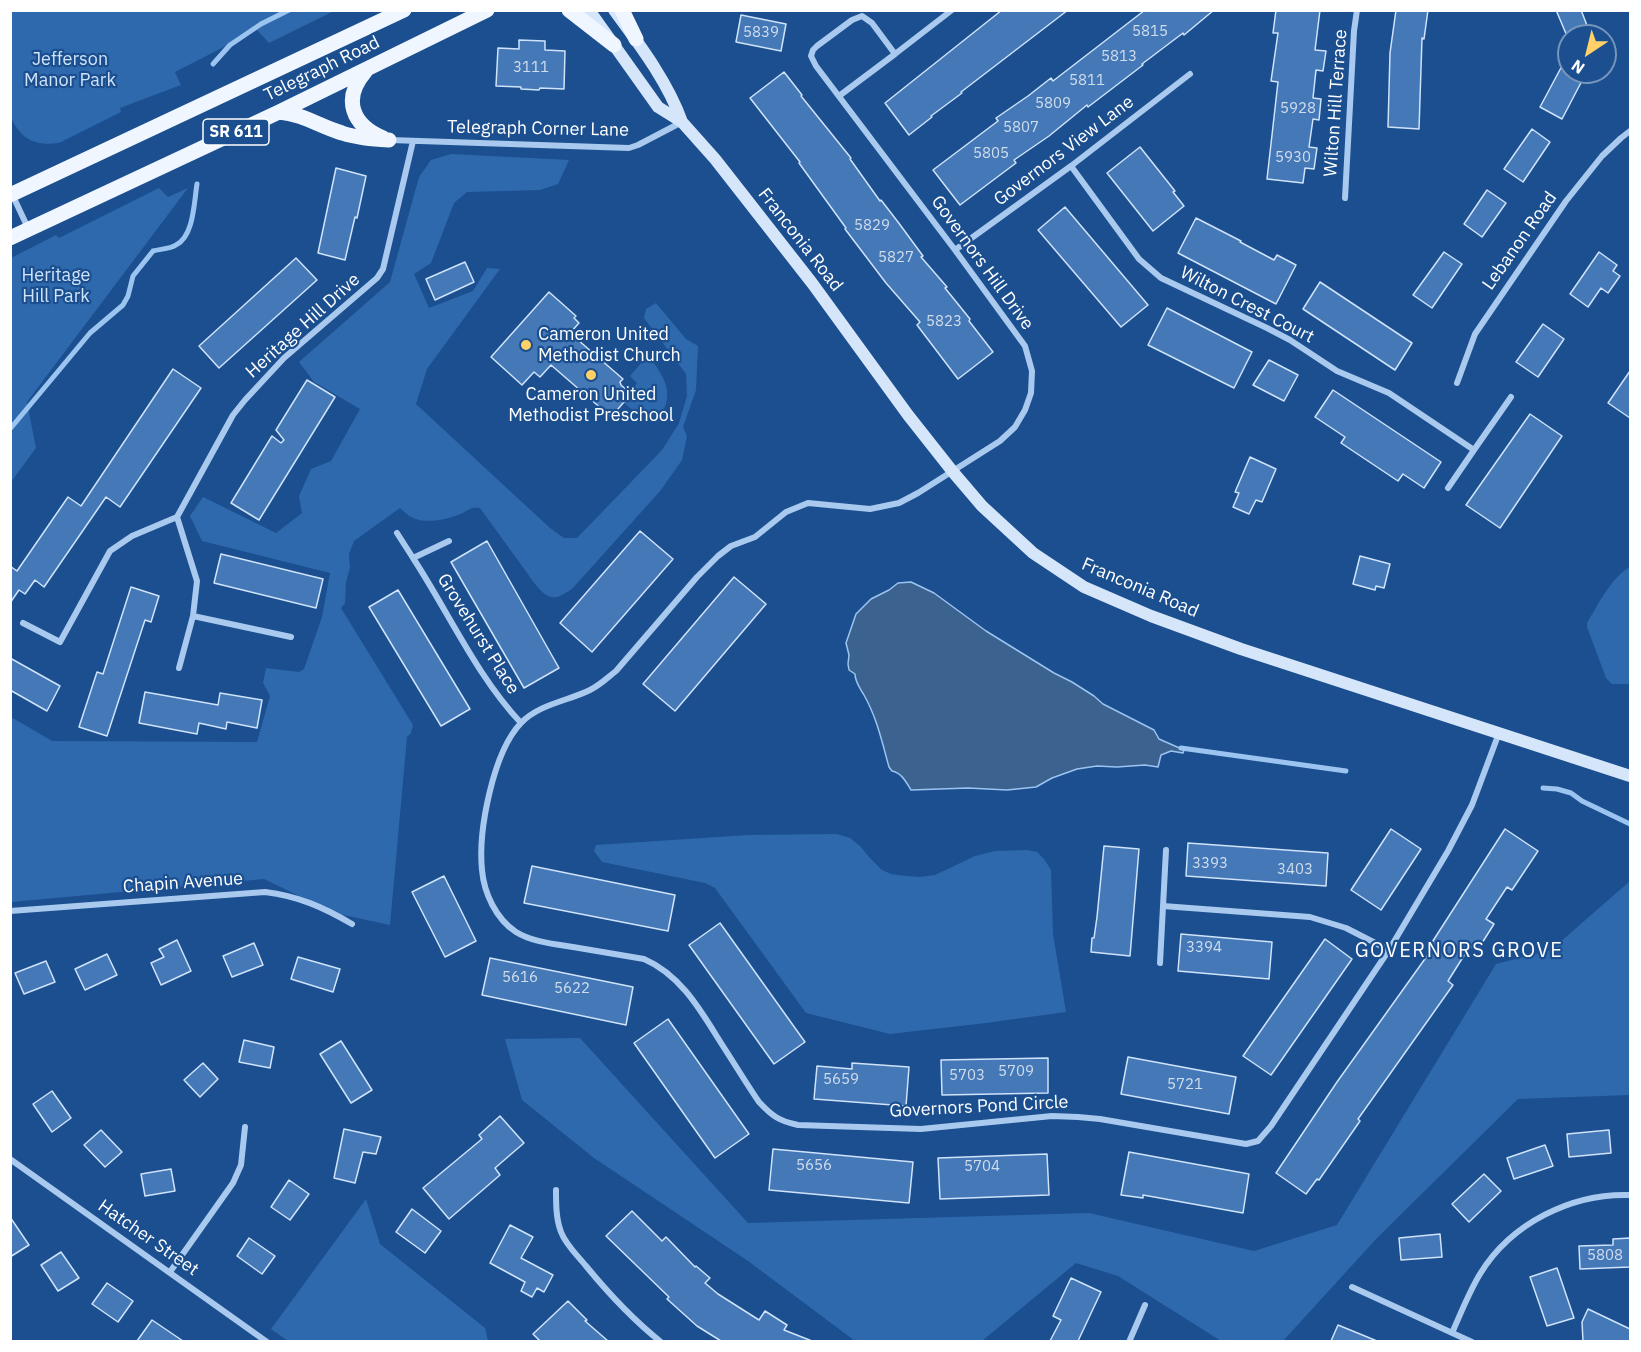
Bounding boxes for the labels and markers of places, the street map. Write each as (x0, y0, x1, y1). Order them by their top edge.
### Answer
place label: Cameron United Methodist Church (538, 324, 681, 366)
marker: Cameron United Methodist Church (519, 338, 533, 352)
marker: Cameron United Methodist Preschool (584, 368, 598, 382)
place label: Cameron United Methodist Preschool (508, 384, 674, 426)

